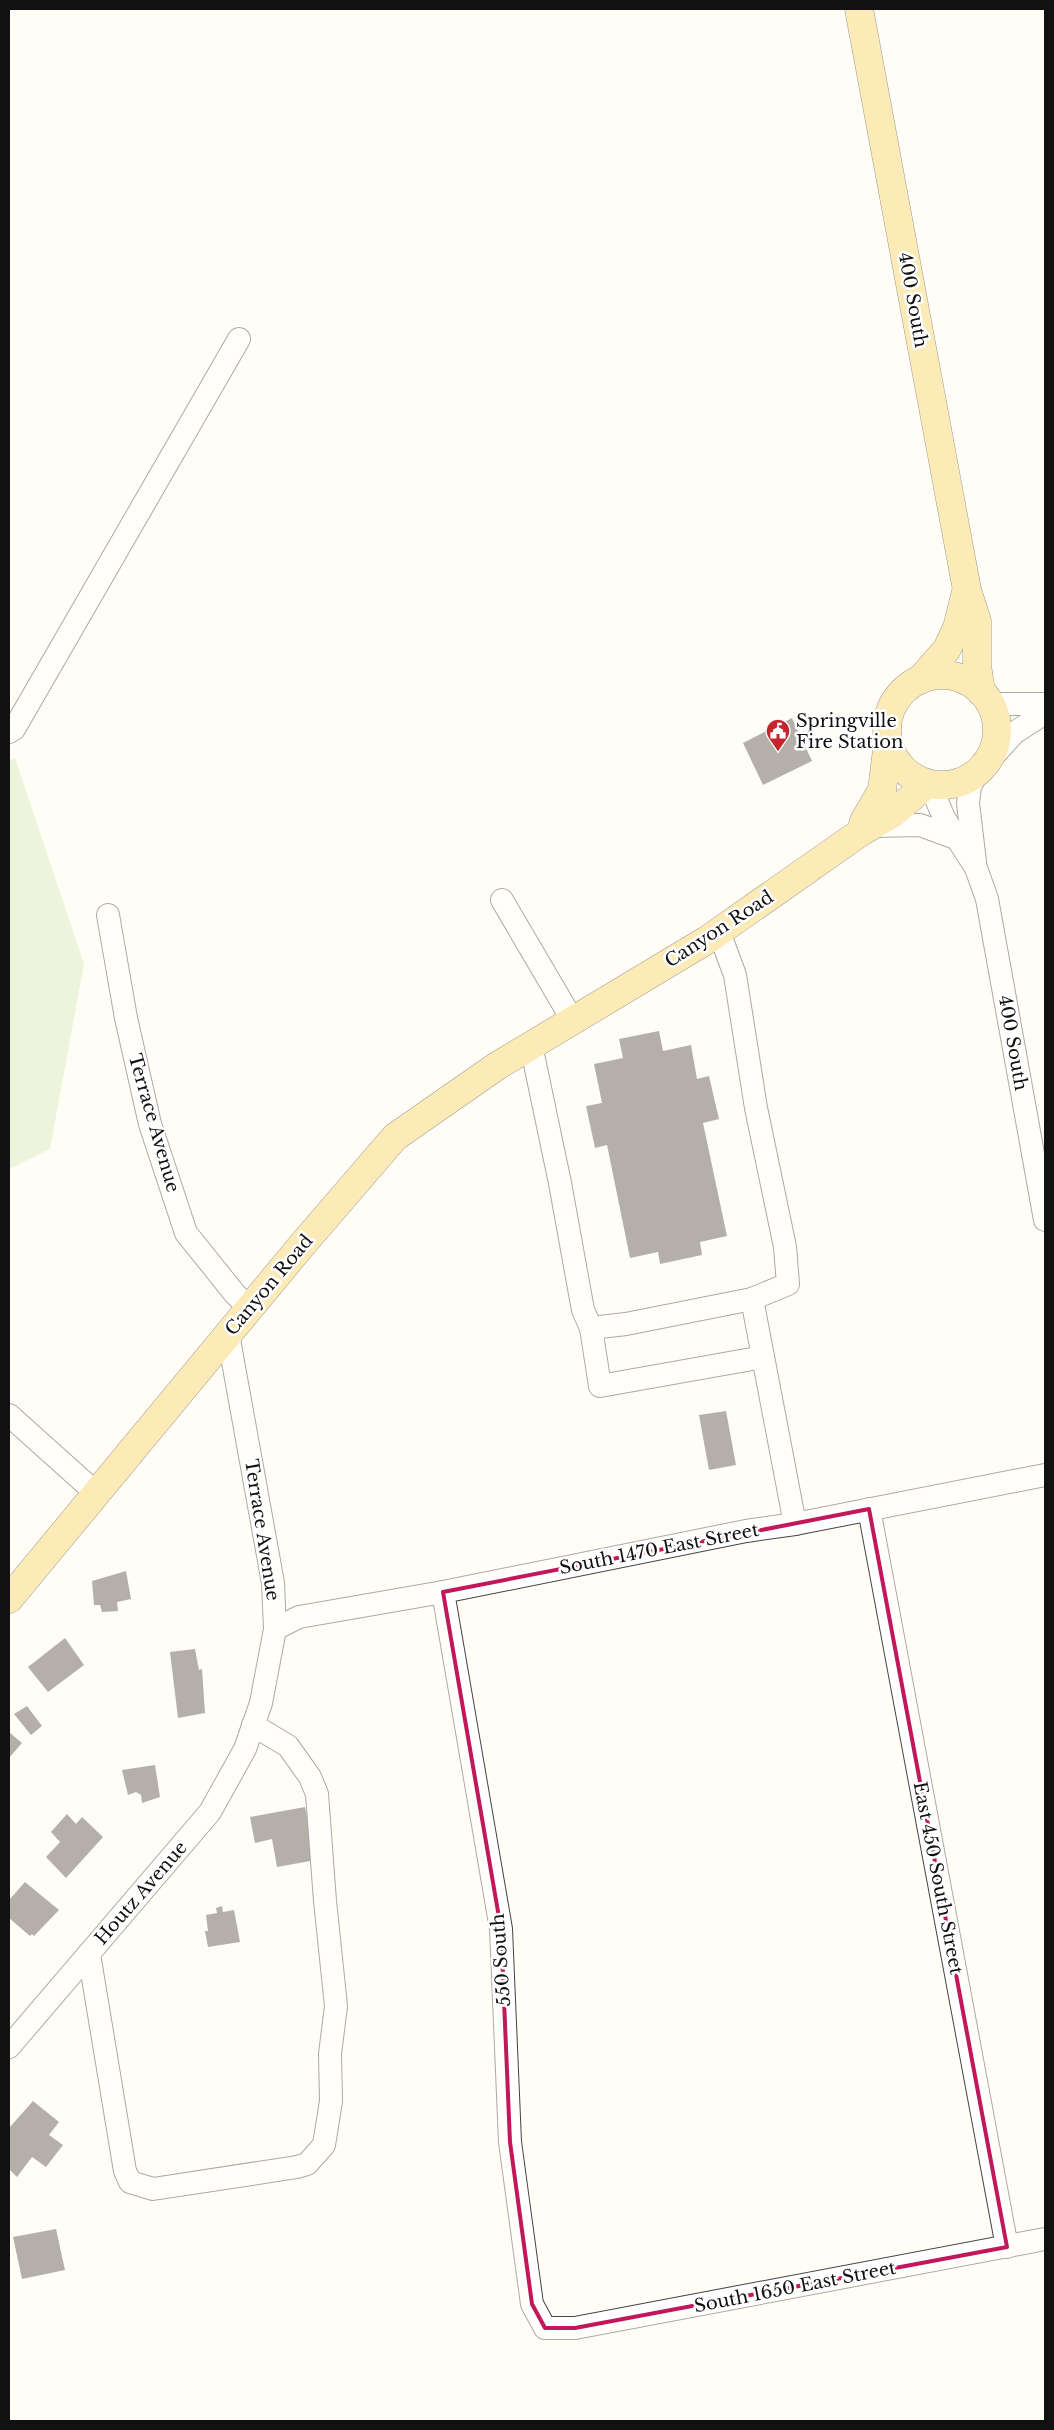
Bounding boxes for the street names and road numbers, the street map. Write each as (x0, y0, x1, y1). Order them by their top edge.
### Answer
street label: 400 South (894, 251, 932, 349)
street label: Canyon Road (661, 886, 777, 972)
street label: 400 South (994, 994, 1032, 1092)
street label: Terrace Avenue (124, 1051, 184, 1195)
street label: Canyon Road (220, 1230, 318, 1340)
street label: Terrace Avenue (240, 1458, 284, 1602)
street label: South 1470 East Street (557, 1519, 761, 1579)
street label: East 450 South Street (909, 1780, 968, 1976)
street label: Houtz Avenue (90, 1837, 192, 1949)
street label: 550 South (487, 1913, 515, 2007)
street label: South 1650 East Street (692, 2257, 898, 2317)

